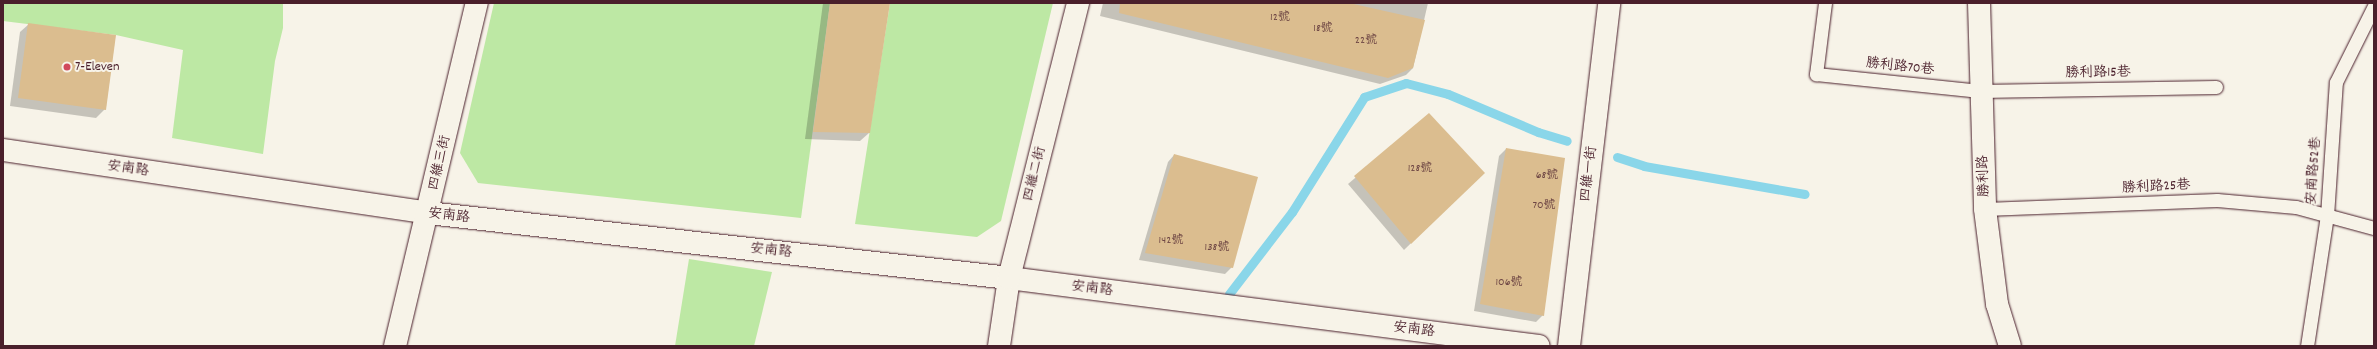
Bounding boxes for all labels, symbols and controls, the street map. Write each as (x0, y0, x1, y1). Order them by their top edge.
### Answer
house number: 12號 (1270, 11, 1290, 25)
house number: 18號 (1313, 22, 1333, 36)
house number: 22號 (1355, 34, 1377, 48)
street label: 勝利路70巷 (1865, 55, 1935, 79)
place label: 7-Eleven (75, 59, 119, 75)
marker: 7-Eleven (62, 62, 72, 72)
street label: 勝利路15巷 (2065, 64, 2131, 82)
street label: 四維三街 (426, 134, 454, 192)
street label: 安南路52巷 (2303, 136, 2325, 206)
street label: 四維二街 (1020, 145, 1050, 203)
street label: 四維一街 (1577, 145, 1601, 203)
street label: 勝利路 (1975, 155, 1993, 197)
street label: 安南路 (106, 158, 150, 180)
house number: 128號 (1408, 162, 1432, 176)
house number: 68號 (1536, 169, 1558, 183)
street label: 勝利路25巷 (2121, 177, 2191, 197)
house number: 70號 (1532, 199, 1556, 213)
street label: 安南路 (427, 205, 471, 227)
house number: 142號 (1159, 234, 1183, 248)
street label: 安南路 (749, 240, 793, 262)
house number: 138號 (1205, 241, 1229, 255)
house number: 106號 (1495, 276, 1523, 290)
street label: 安南路 (1070, 278, 1114, 300)
street label: 安南路 (1392, 319, 1436, 341)

